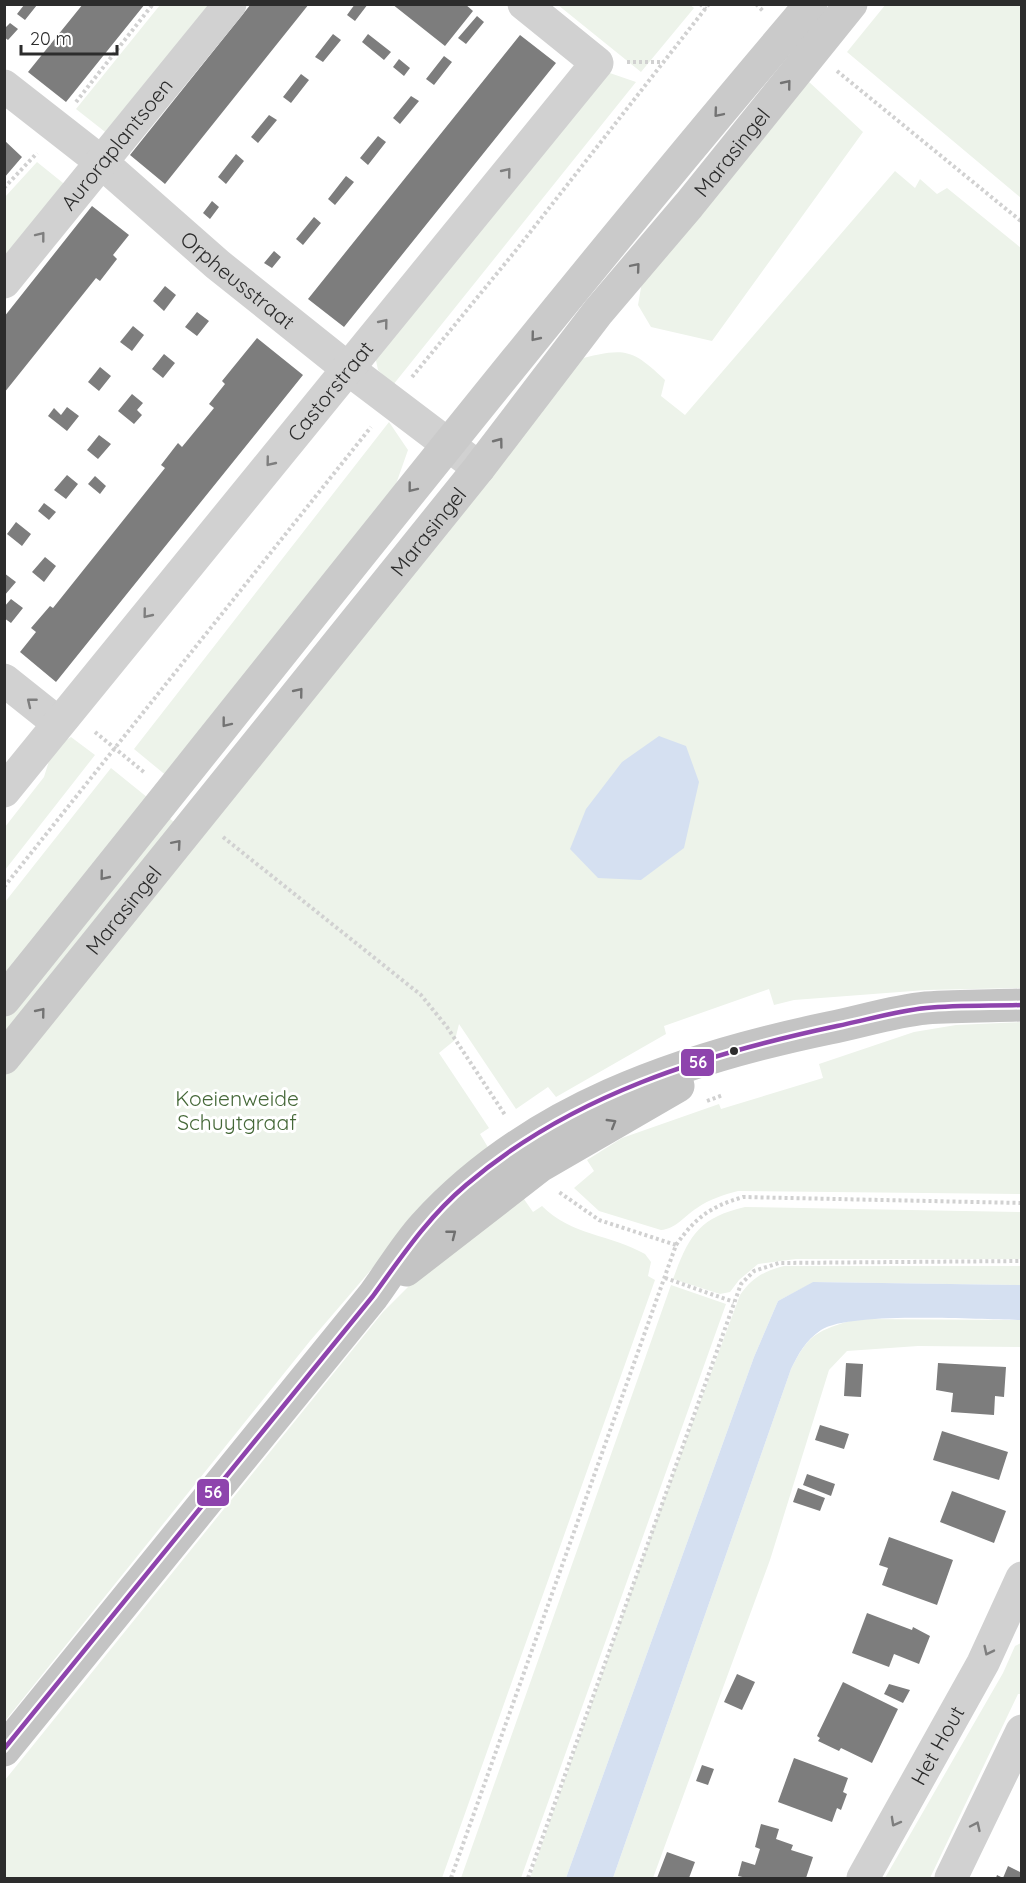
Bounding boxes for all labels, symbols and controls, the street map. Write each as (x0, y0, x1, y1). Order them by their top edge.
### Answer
scale bar (21, 18, 117, 56)
text: 20 m (30, 27, 72, 50)
street label: Auroraplantsoen (55, 73, 178, 215)
one-way arrow (779, 80, 790, 91)
street label: Marasingel (688, 102, 775, 202)
one-way arrow (715, 106, 726, 117)
one-way arrow (500, 168, 511, 179)
street label: Orpheusstraat (176, 225, 300, 334)
one-way arrow (34, 232, 45, 243)
one-way arrow (629, 263, 640, 274)
one-way arrow (376, 319, 387, 330)
one-way arrow (531, 330, 542, 341)
street label: Castorstraat (281, 336, 378, 446)
one-way arrow (492, 437, 503, 448)
one-way arrow (266, 455, 277, 466)
one-way arrow (409, 481, 420, 492)
street label: Marasingel (384, 482, 471, 581)
one-way arrow (144, 607, 155, 618)
one-way arrow (291, 688, 302, 699)
one-way arrow (27, 698, 38, 709)
one-way arrow (222, 717, 233, 728)
one-way arrow (170, 840, 181, 851)
street label: Marasingel (80, 860, 167, 960)
one-way arrow (101, 869, 112, 880)
one-way arrow (34, 1008, 45, 1019)
unlabelled marker (728, 1045, 740, 1057)
line badge: 56 (680, 1048, 715, 1077)
text: 56 (689, 1052, 707, 1072)
park label: Koeienweide Schuytgraaf (175, 1085, 299, 1135)
one-way arrow (606, 1118, 616, 1130)
one-way arrow (446, 1230, 457, 1241)
line badge: 56 (196, 1478, 230, 1507)
text: 56 (204, 1482, 222, 1502)
one-way arrow (984, 1644, 996, 1655)
street label: Het Hout (905, 1701, 970, 1789)
one-way arrow (891, 1816, 902, 1826)
one-way arrow (968, 1821, 980, 1832)

